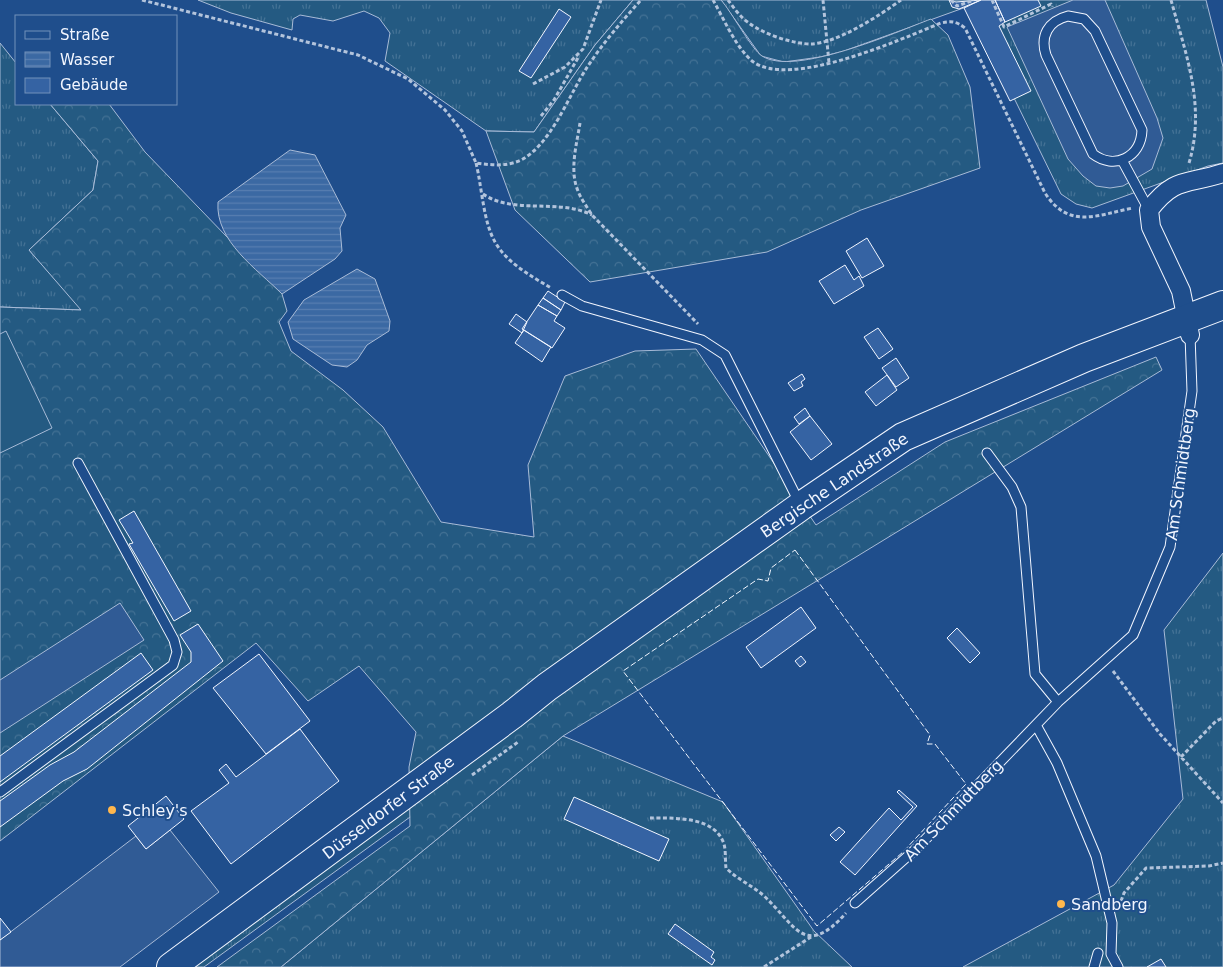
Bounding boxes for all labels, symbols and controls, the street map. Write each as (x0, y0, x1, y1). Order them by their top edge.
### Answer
legend (15, 15, 178, 105)
text: Straße (60, 26, 109, 44)
text: Wasser (60, 51, 115, 69)
text: Gebäude (60, 76, 128, 94)
street label: Am Schmidtberg (1162, 407, 1199, 542)
street label: Bergische Landstraße (757, 429, 912, 542)
street label: Düsseldorfer Straße (319, 752, 458, 863)
street label: Am Schmidtberg (900, 756, 1007, 865)
place label: Schley's (122, 801, 188, 820)
marker: Schley's (106, 804, 118, 816)
place label: Sandberg (1071, 895, 1148, 914)
marker: Sandberg (1055, 898, 1067, 910)

